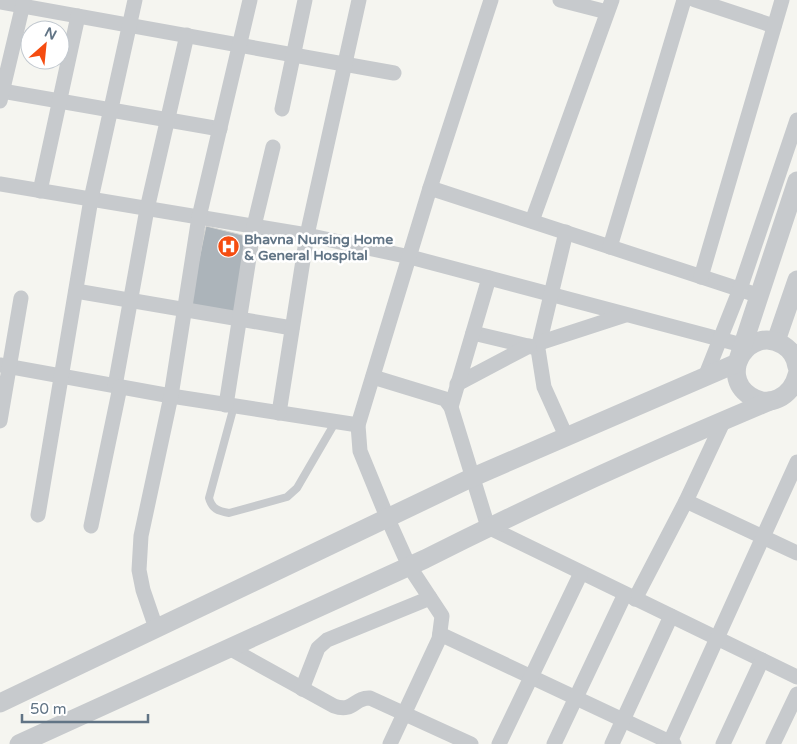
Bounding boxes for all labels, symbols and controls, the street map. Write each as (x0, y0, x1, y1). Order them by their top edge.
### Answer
north arrow (20, 20, 70, 70)
text: N (42, 24, 60, 44)
place label: Bhavna Nursing Home & General Hospital (244, 231, 393, 264)
hospital icon: Bhavna Nursing Home & General Hospital (216, 235, 240, 259)
scale bar (22, 692, 149, 724)
text: 50 m (30, 700, 67, 718)

